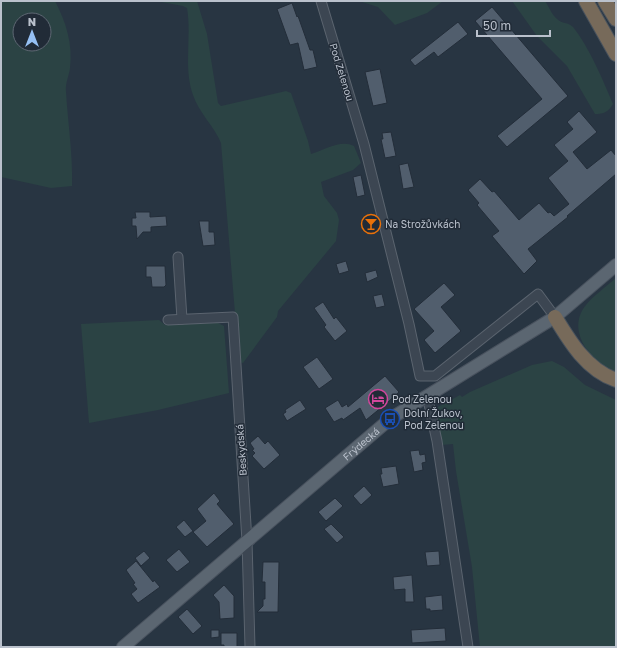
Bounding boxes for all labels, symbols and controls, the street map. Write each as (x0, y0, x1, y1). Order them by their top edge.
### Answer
north arrow (12, 12, 52, 52)
scale bar (477, 12, 550, 38)
text: N (28, 15, 36, 28)
text: 50 m (483, 18, 511, 33)
street label: Pod Zelenou (328, 42, 356, 102)
bar icon: Na Strožůvkách (360, 213, 382, 235)
place label: Na Strožůvkách (385, 218, 460, 230)
hotel icon: Pod Zelenou (367, 388, 389, 410)
place label: Pod Zelenou (392, 393, 452, 405)
place label: Dolní Žukov, Pod Zelenou (404, 407, 464, 431)
bus stop icon: Dolní Žukov, Pod Zelenou (379, 408, 401, 430)
street label: Beskydská (233, 424, 249, 476)
street label: Frýdecká (340, 425, 382, 463)

